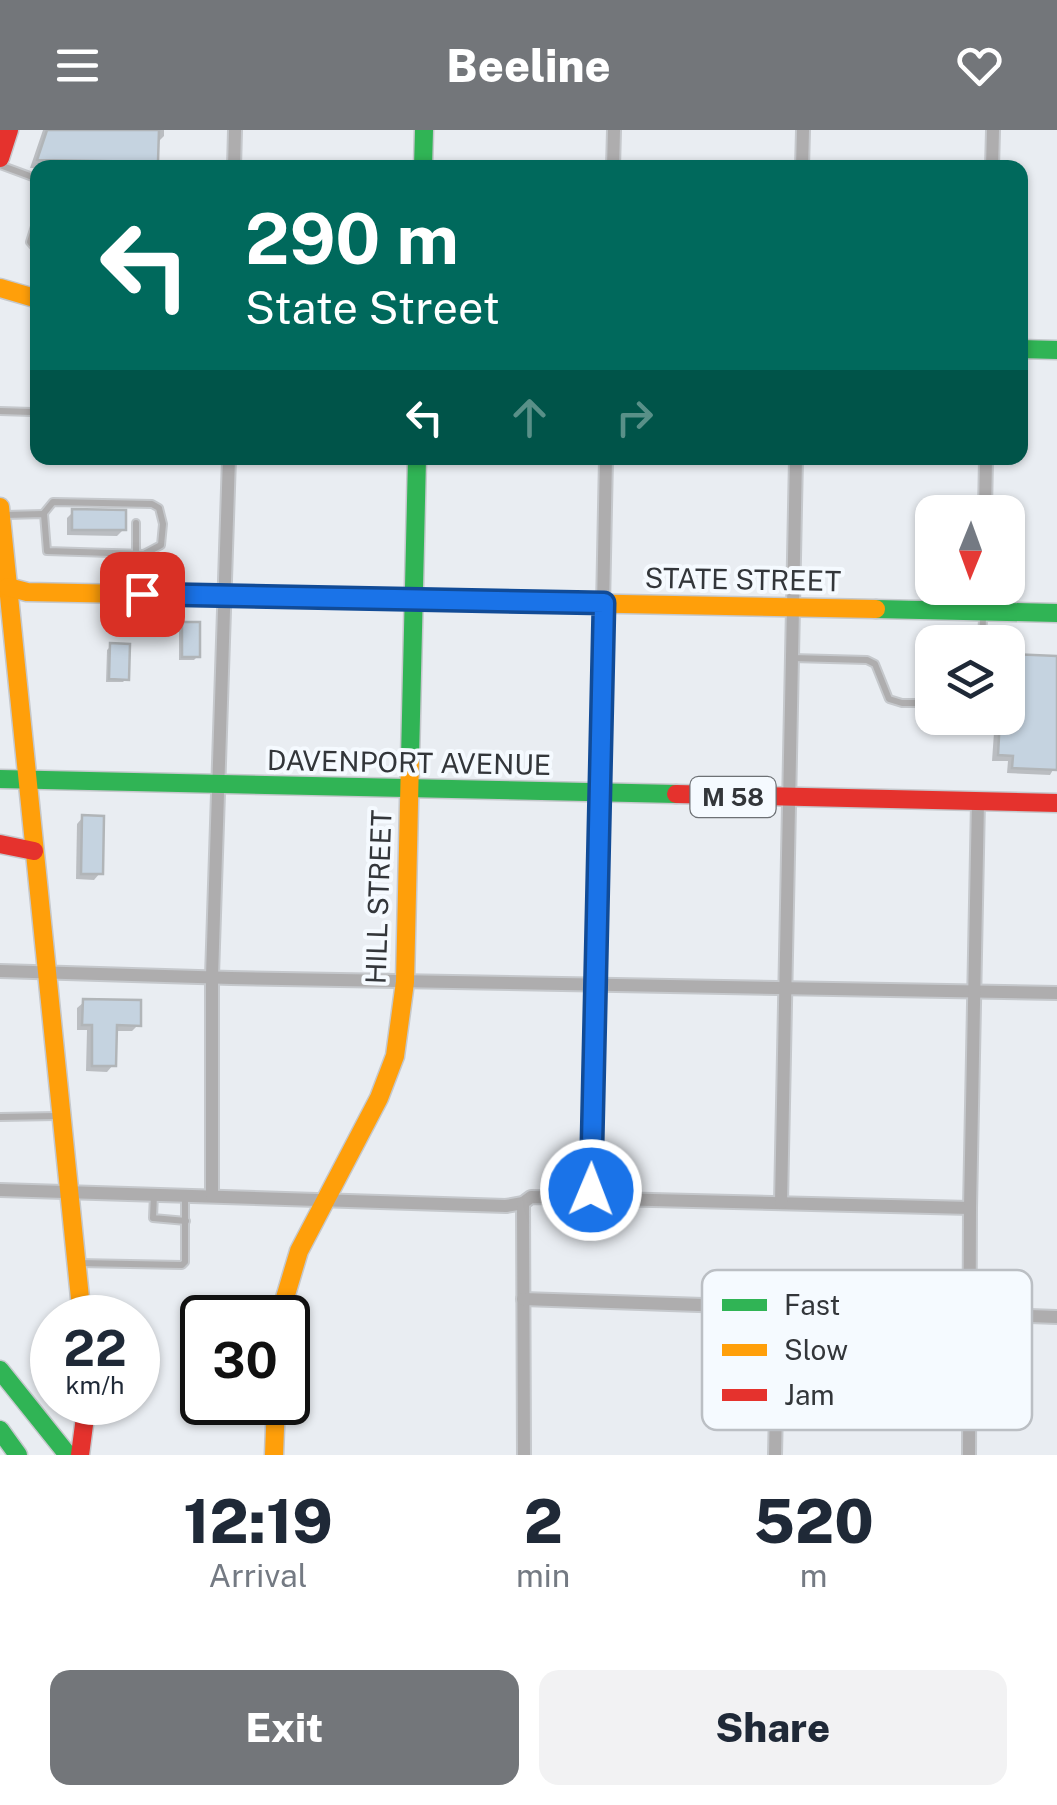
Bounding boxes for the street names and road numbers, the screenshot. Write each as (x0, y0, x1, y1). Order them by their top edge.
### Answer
street label: STATE STREET (644, 561, 842, 597)
street label: DAVENPORT AVENUE (267, 743, 551, 781)
road number: M 58 (690, 777, 776, 817)
street label: HILL STREET (358, 809, 398, 985)

